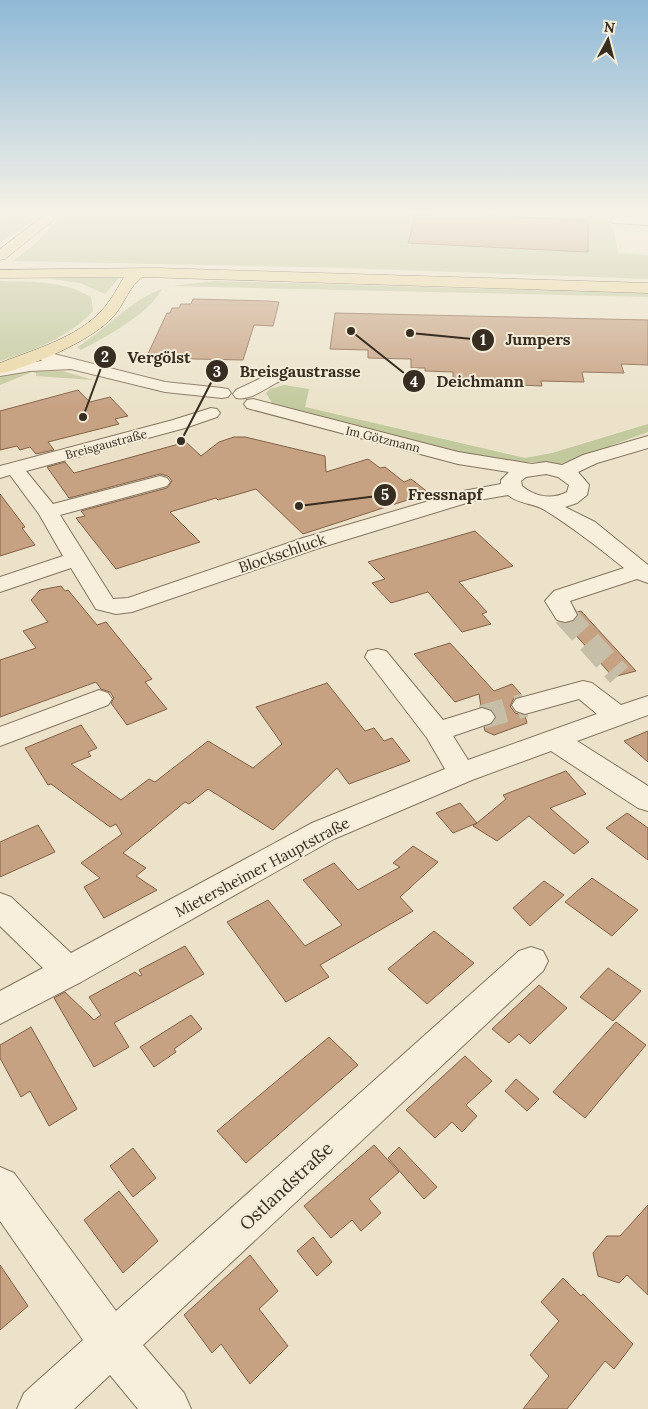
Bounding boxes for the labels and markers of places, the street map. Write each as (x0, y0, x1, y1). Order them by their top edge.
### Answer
callout: Jumpers (471, 324, 581, 355)
callout: Vergölst (92, 342, 200, 373)
callout: Breisgaustrasse (205, 356, 371, 387)
callout: Deichmann (401, 366, 534, 397)
callout: Fressnapf (373, 479, 493, 510)

